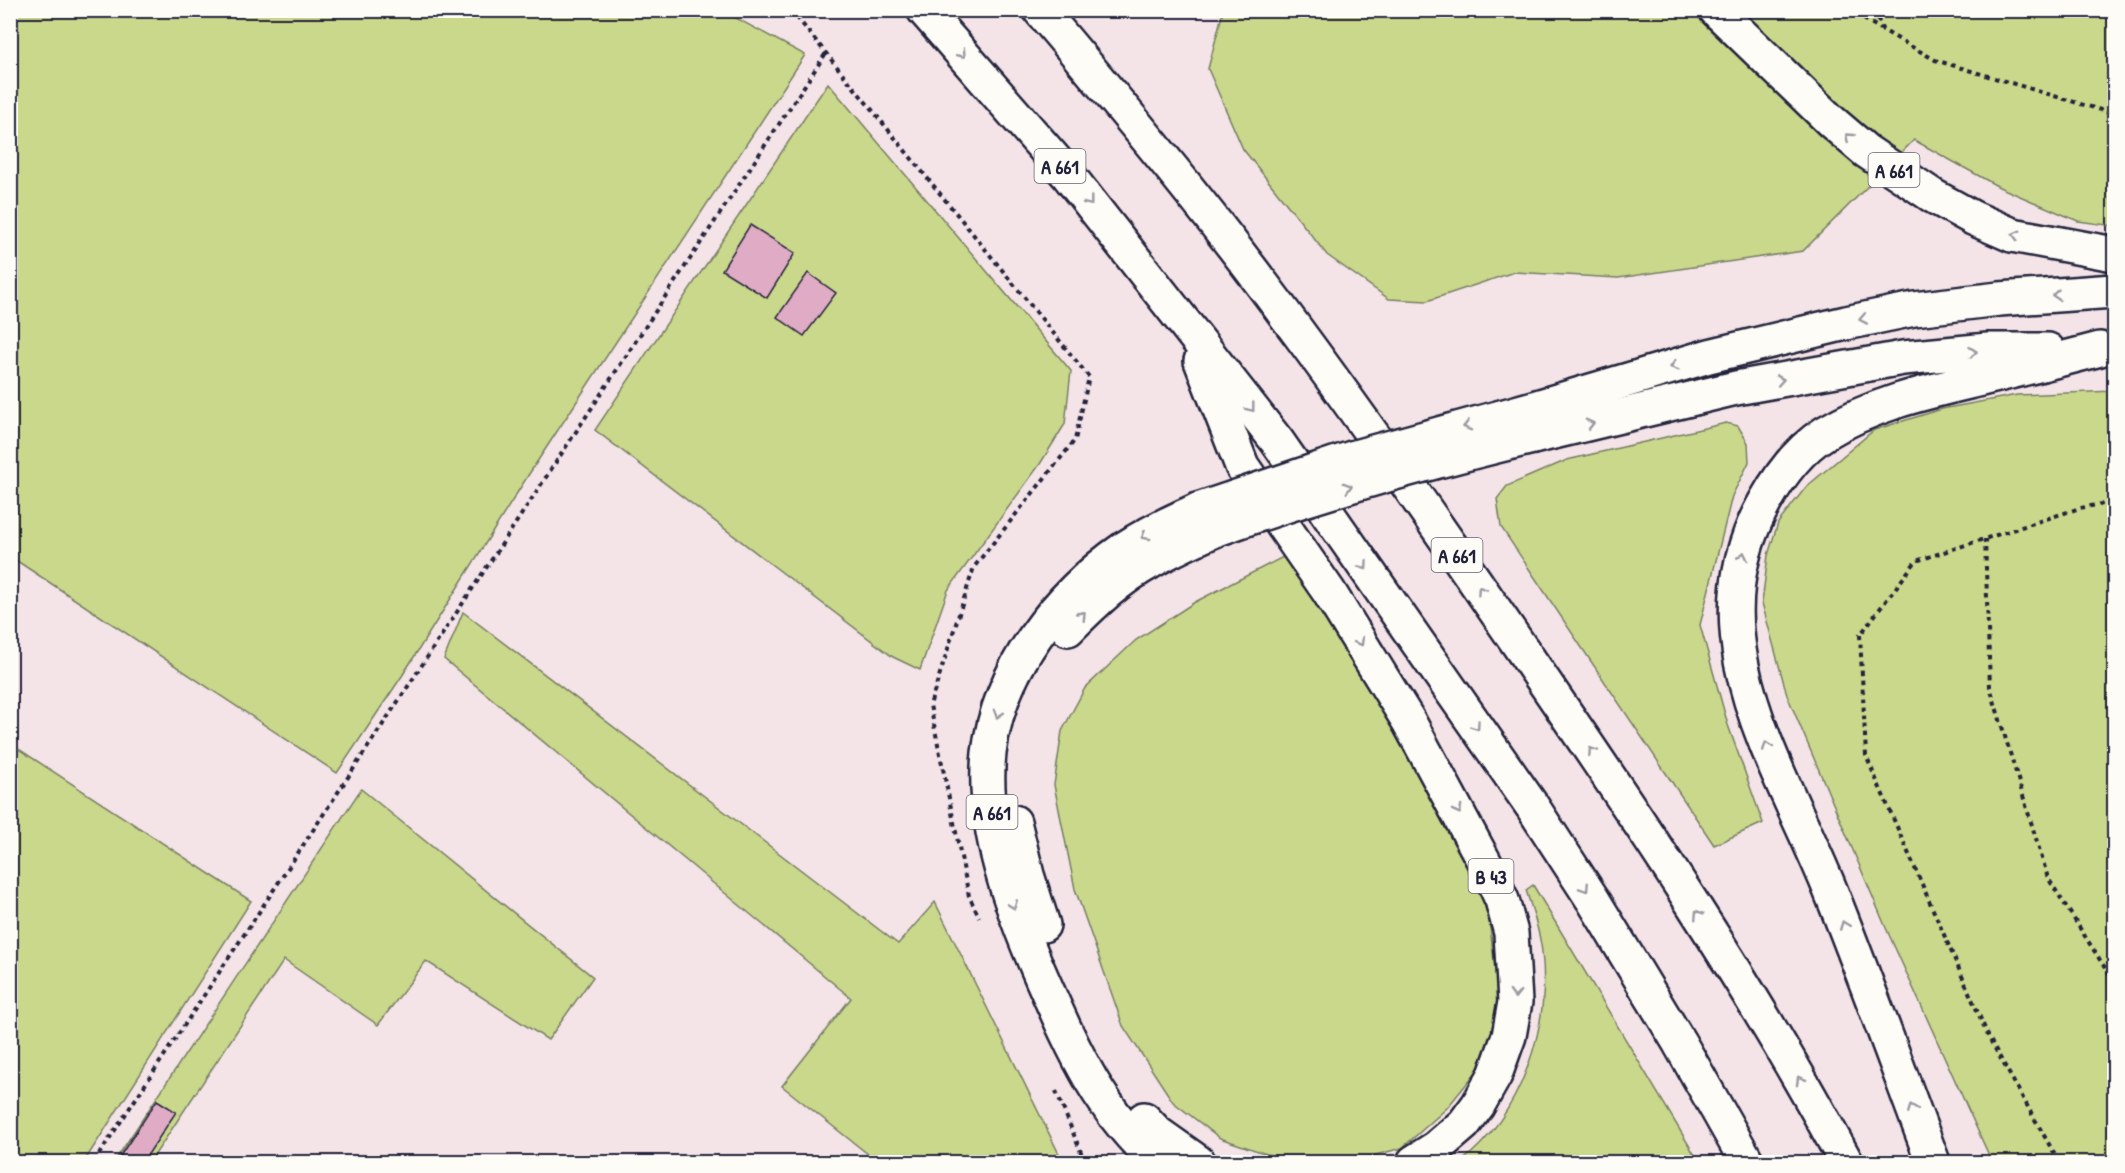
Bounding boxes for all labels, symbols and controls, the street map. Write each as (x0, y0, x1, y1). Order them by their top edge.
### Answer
one-way arrow (955, 48, 966, 58)
one-way arrow (1845, 133, 1856, 144)
road number: A 661 (1034, 149, 1086, 183)
road number: A 661 (1868, 153, 1920, 187)
one-way arrow (1082, 195, 1093, 206)
one-way arrow (2011, 230, 2022, 242)
one-way arrow (2052, 288, 2061, 301)
one-way arrow (1858, 312, 1868, 325)
one-way arrow (1968, 346, 1977, 358)
one-way arrow (1669, 359, 1680, 371)
one-way arrow (1775, 374, 1785, 387)
one-way arrow (1243, 401, 1254, 412)
one-way arrow (1462, 418, 1472, 431)
one-way arrow (1585, 418, 1595, 431)
one-way arrow (1342, 482, 1353, 494)
one-way arrow (1141, 529, 1151, 540)
road number: A 661 (1432, 538, 1482, 572)
one-way arrow (1735, 551, 1748, 561)
one-way arrow (1357, 560, 1368, 571)
one-way arrow (1477, 586, 1489, 596)
one-way arrow (1075, 611, 1086, 622)
one-way arrow (1352, 636, 1364, 646)
one-way arrow (993, 708, 1005, 719)
one-way arrow (1469, 720, 1480, 731)
one-way arrow (1761, 741, 1774, 752)
one-way arrow (1588, 746, 1599, 757)
road number: A 661 (966, 795, 1018, 829)
one-way arrow (1451, 804, 1462, 815)
road number: B 43 (1468, 859, 1514, 893)
one-way arrow (1577, 882, 1589, 892)
one-way arrow (1006, 899, 1018, 910)
one-way arrow (1694, 910, 1705, 921)
one-way arrow (1838, 920, 1851, 931)
one-way arrow (1509, 989, 1521, 998)
one-way arrow (1796, 1076, 1807, 1087)
one-way arrow (1907, 1103, 1920, 1114)

